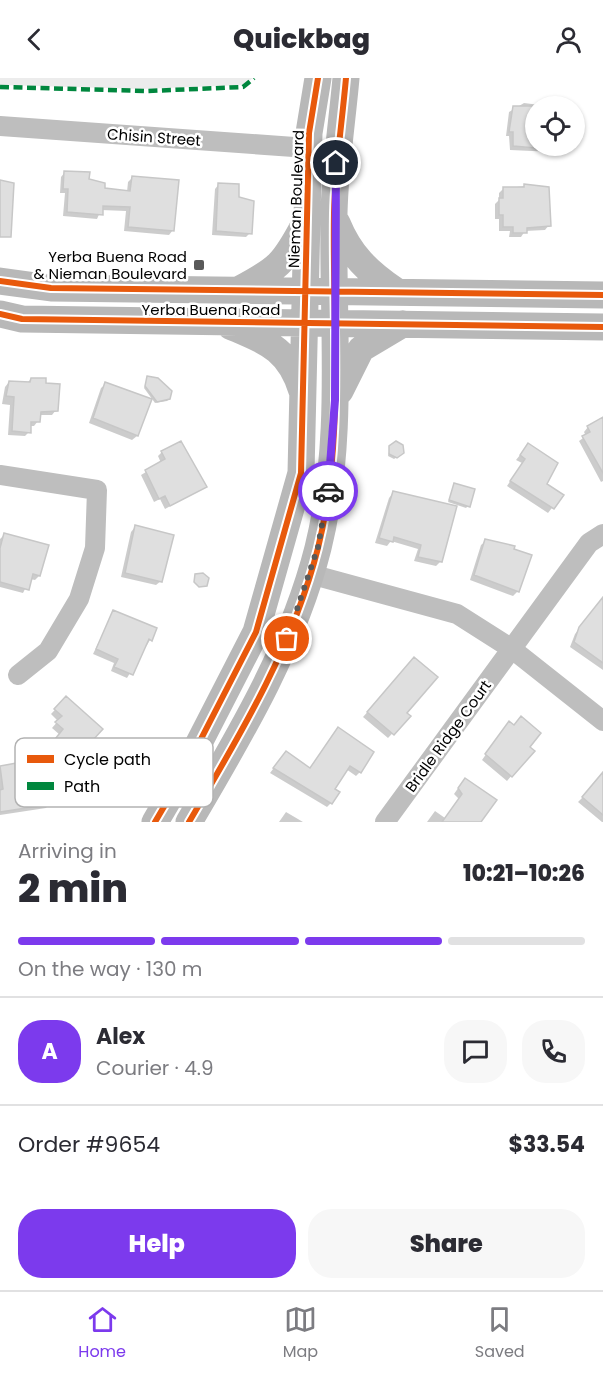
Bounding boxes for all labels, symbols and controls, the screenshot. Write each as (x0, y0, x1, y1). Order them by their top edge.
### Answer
text: Quickbag (233, 20, 370, 57)
icon: back (18, 23, 51, 56)
icon: person (552, 23, 585, 56)
map controls (525, 96, 585, 156)
button: locate (525, 96, 585, 156)
street label: Chisin Street (106, 123, 202, 151)
street label: Nieman Boulevard (283, 129, 309, 269)
pin (310, 137, 361, 188)
icon: home (319, 146, 352, 179)
place label: Yerba Buena Road & Nieman Boulevard (34, 246, 187, 284)
marker: Yerba Buena Road & Nieman Boulevard (192, 258, 206, 272)
street label: Yerba Buena Road (142, 299, 280, 320)
courier (298, 461, 358, 521)
icon: car (312, 475, 345, 508)
pin (261, 613, 312, 664)
icon: bag (270, 622, 303, 655)
street label: Bridle Ridge Court (400, 676, 496, 796)
legend (15, 738, 213, 807)
text: Cycle path (64, 748, 151, 771)
text: Path (64, 775, 100, 798)
text: Arriving in (18, 837, 117, 865)
text: 10:21–10:26 (463, 858, 585, 889)
text: 2 min (18, 861, 128, 916)
text: On the way · 130 m (18, 955, 202, 983)
button: chat (444, 1020, 507, 1083)
button: phone (522, 1020, 585, 1083)
text: Alex (96, 1021, 145, 1052)
text: A (41, 1036, 58, 1067)
text: Courier · 4.9 (96, 1054, 214, 1082)
text: Order #9654 (18, 1129, 160, 1160)
text: $33.54 (509, 1129, 585, 1160)
button: Help (18, 1209, 296, 1278)
button: Share (308, 1209, 585, 1278)
tab: Home (78, 1303, 126, 1364)
tab: Map (283, 1303, 318, 1364)
tab: Saved (475, 1303, 525, 1364)

